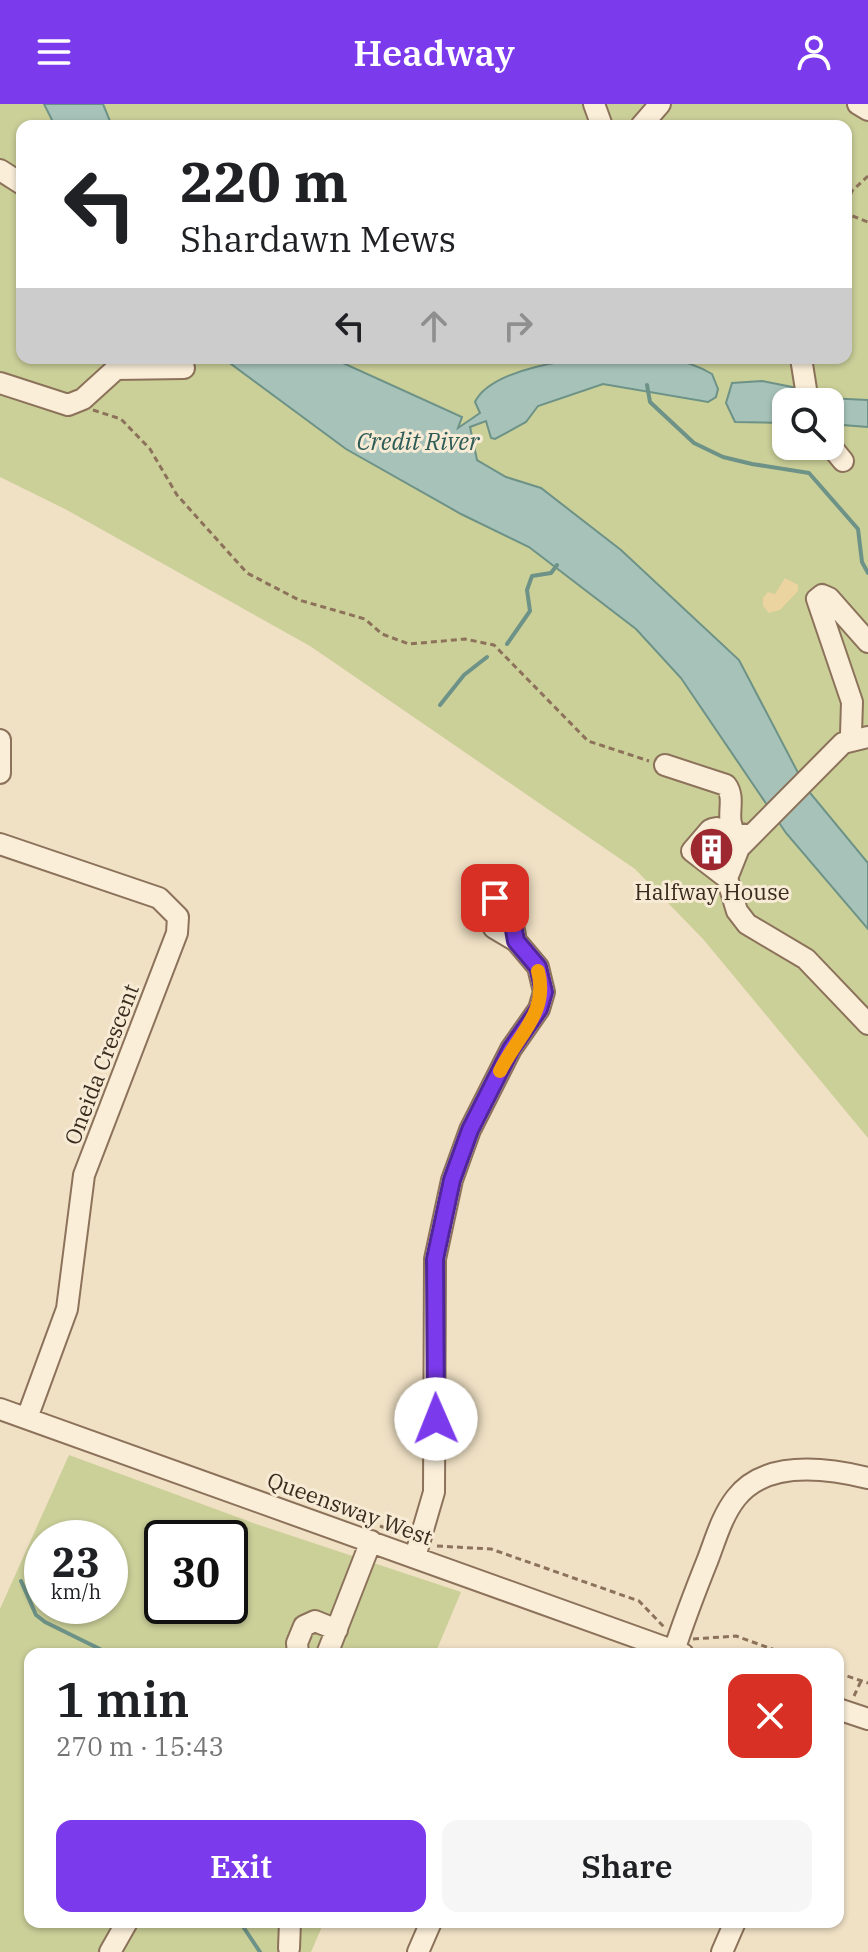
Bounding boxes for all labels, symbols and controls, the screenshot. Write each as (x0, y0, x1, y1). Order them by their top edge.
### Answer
text: Headway (353, 29, 515, 76)
icon: menu (32, 30, 76, 74)
icon: person (792, 30, 836, 74)
text: 220 m (180, 145, 348, 217)
icon: left (48, 152, 152, 256)
text: Shardawn Mews (180, 215, 456, 262)
icon: left (328, 304, 372, 348)
icon: ahead (412, 304, 456, 348)
icon: right (496, 304, 540, 348)
map controls (772, 388, 844, 460)
button: search (772, 388, 844, 460)
water label: Credit River (357, 425, 481, 457)
building icon: Halfway House (688, 826, 736, 874)
pin (461, 864, 529, 932)
icon: arrive (473, 876, 517, 920)
place label: Halfway House (635, 877, 789, 906)
street label: Oneida Crescent (57, 979, 145, 1149)
position arrow (394, 1377, 478, 1461)
street label: Queensway West (263, 1465, 437, 1551)
speed limit sign: 30 (144, 1520, 248, 1624)
text: 23 (52, 1536, 100, 1588)
text: km/h (51, 1578, 101, 1605)
text: 1 min (56, 1668, 189, 1730)
button: close (728, 1674, 812, 1758)
text: 270 m · 15:43 (56, 1729, 224, 1763)
button: Exit (56, 1820, 426, 1912)
button: Share (442, 1820, 812, 1912)

